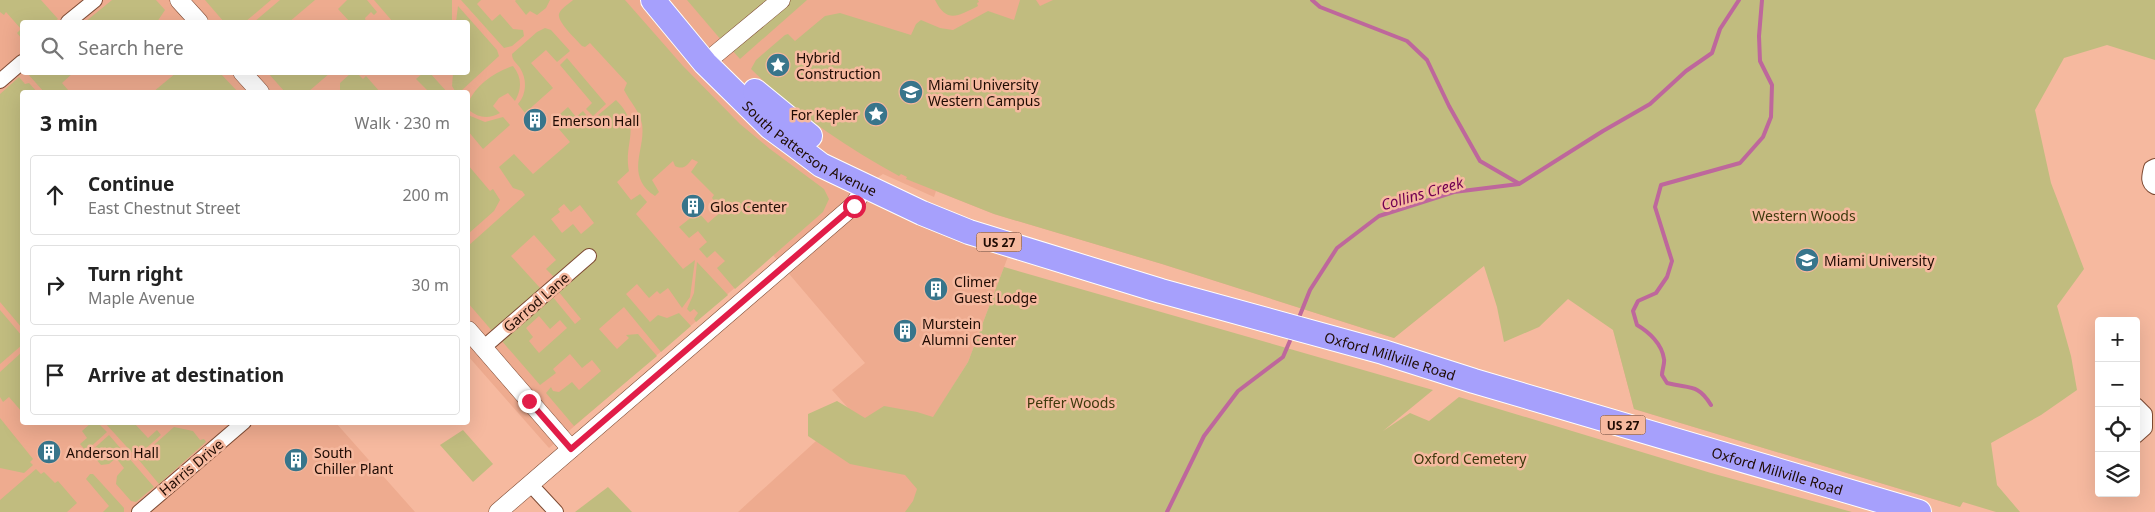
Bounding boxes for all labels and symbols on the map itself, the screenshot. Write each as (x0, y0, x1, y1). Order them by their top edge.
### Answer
place label: Hybrid Construction (796, 48, 881, 83)
place icon: Hybrid Construction (765, 52, 791, 78)
place label: Miami University Western Campus (928, 75, 1040, 110)
school or university icon: Miami University Western Campus (898, 79, 924, 105)
street label: South Patterson Avenue (739, 96, 880, 200)
place icon: For Kepler (863, 101, 889, 127)
place label: For Kepler (790, 105, 858, 124)
building icon: Emerson Hall (522, 107, 548, 133)
place label: Emerson Hall (552, 111, 639, 130)
water label: Collins Creek (1378, 172, 1466, 214)
building icon: Glos Center (680, 193, 706, 219)
route start (843, 195, 866, 218)
place label: Glos Center (710, 197, 787, 216)
park label: Western Woods (1752, 206, 1856, 225)
road number: US 27 (976, 232, 1022, 252)
school or university icon: Miami University (1794, 247, 1820, 273)
place label: Miami University (1824, 251, 1935, 270)
street label: Garrod Lane (499, 268, 573, 336)
place label: Climer Guest Lodge (954, 272, 1037, 307)
building icon: Climer Guest Lodge (923, 276, 949, 302)
place label: Murstein Alumni Center (922, 314, 1017, 349)
building icon: Murstein Alumni Center (892, 318, 918, 344)
street label: Oxford Millville Road (1322, 327, 1458, 384)
route end (518, 390, 541, 413)
park label: Peffer Woods (1027, 393, 1115, 412)
road number: US 27 (1600, 416, 1646, 434)
street label: Harris Drive (155, 434, 227, 499)
building icon: Anderson Hall (36, 439, 62, 465)
street label: Oxford Millville Road (1709, 442, 1846, 499)
place label: Anderson Hall (66, 443, 159, 462)
place label: South Chiller Plant (314, 443, 393, 478)
building icon: South Chiller Plant (283, 447, 309, 473)
park label: Oxford Cemetery (1414, 449, 1527, 468)

